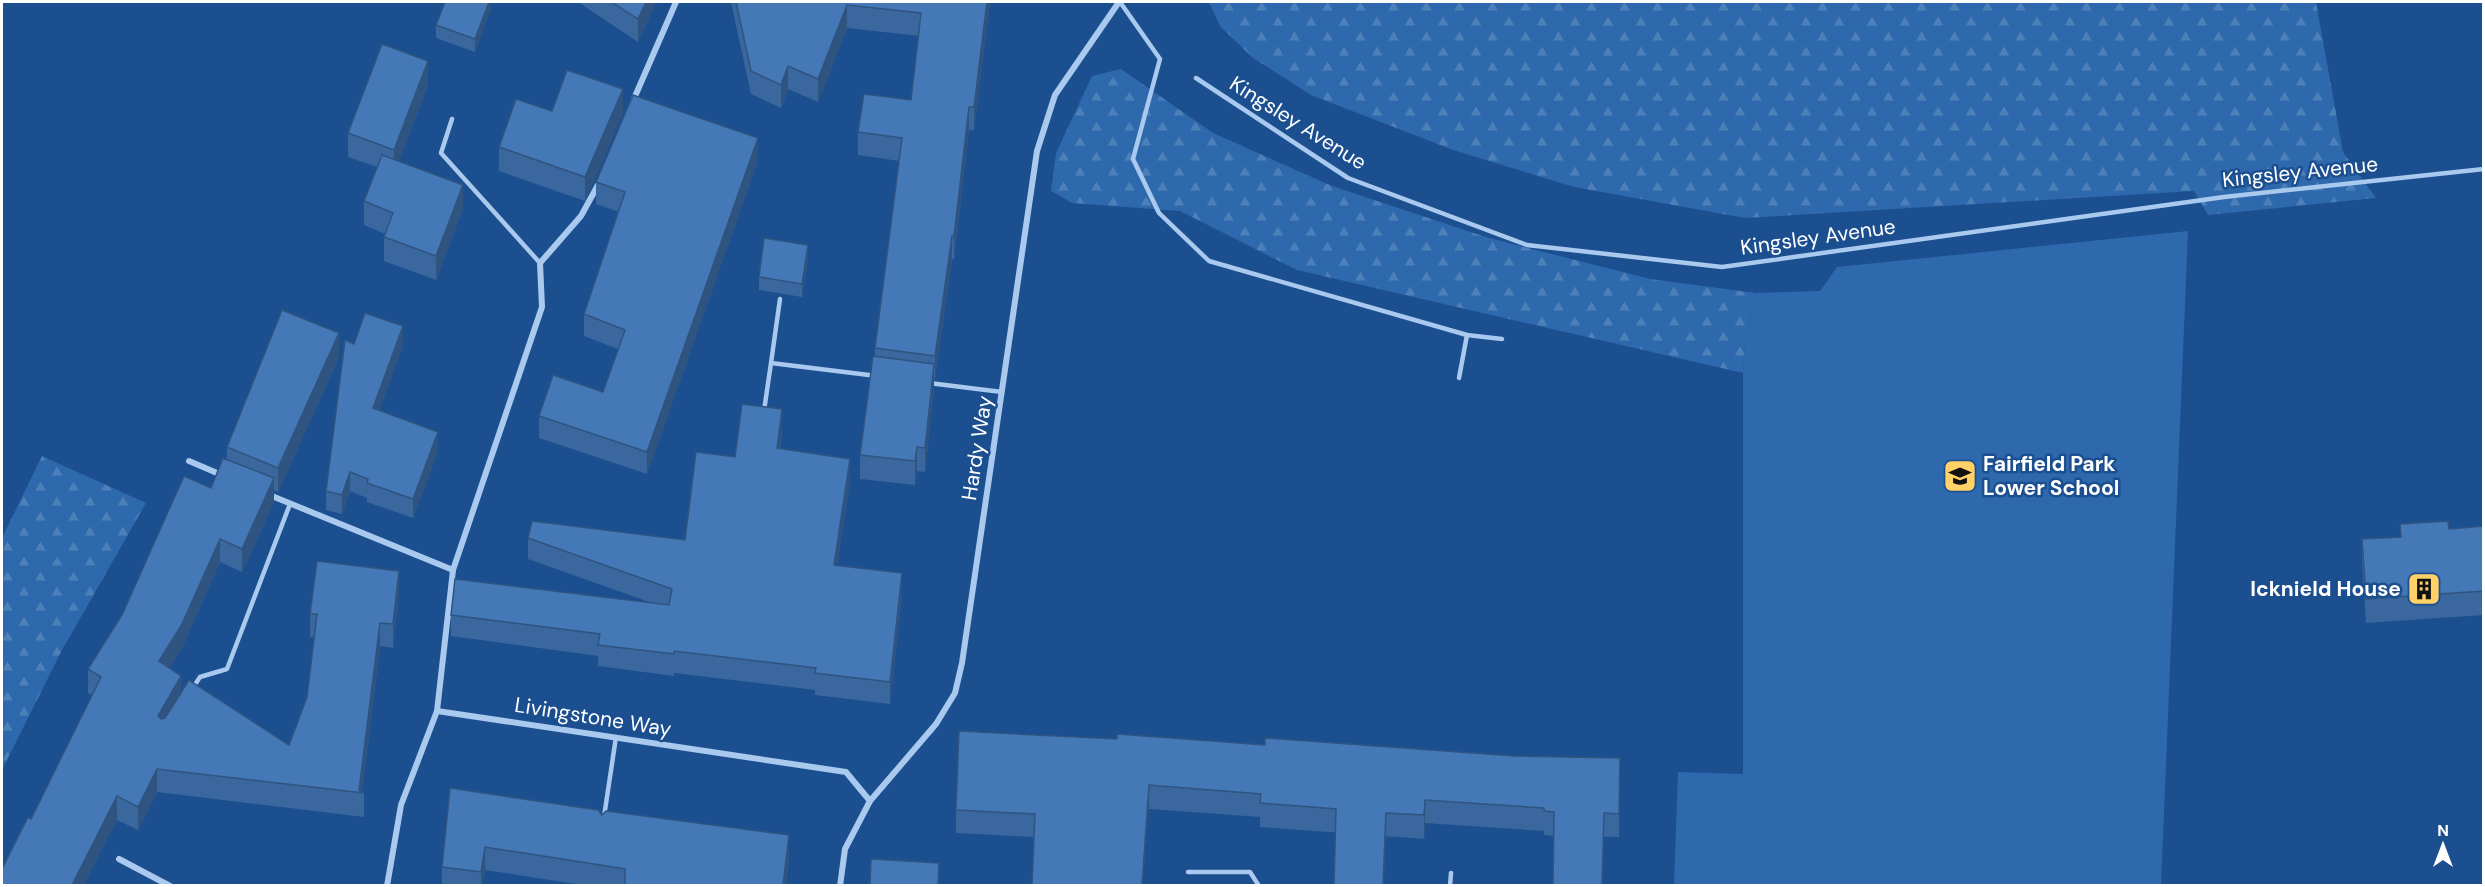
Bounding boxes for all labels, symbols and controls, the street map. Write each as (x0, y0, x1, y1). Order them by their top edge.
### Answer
street label: Kingsley Avenue (1224, 70, 1372, 176)
street label: Kingsley Avenue (2221, 150, 2379, 194)
street label: Kingsley Avenue (1739, 212, 1897, 262)
street label: Hardy Way (955, 393, 999, 502)
place label: Fairfield Park Lower School (1983, 450, 2119, 502)
school or university icon: Fairfield Park Lower School (1942, 458, 1978, 494)
building icon: Icknield House (2406, 571, 2442, 607)
place label: Icknield House (2250, 575, 2401, 603)
street label: Livingstone Way (513, 691, 674, 743)
north arrow (2413, 815, 2473, 875)
text: N (2437, 820, 2449, 841)

